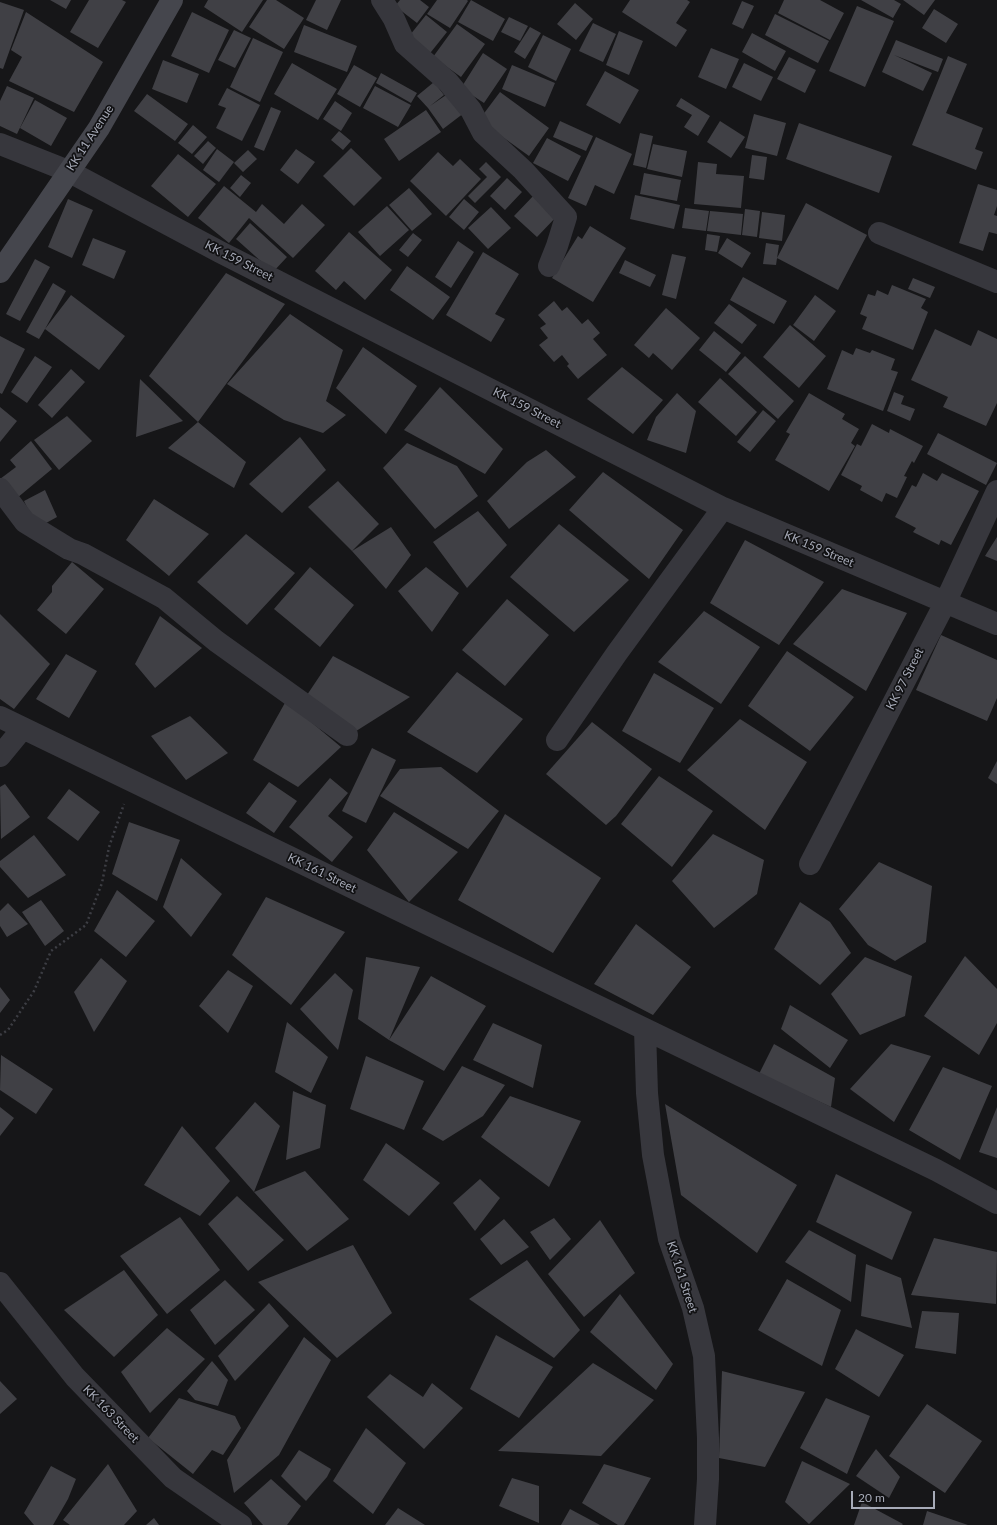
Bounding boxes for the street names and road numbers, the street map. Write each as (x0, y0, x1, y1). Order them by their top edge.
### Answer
street label: KK 11 Avenue (63, 102, 117, 174)
street label: KK 159 Street (203, 238, 275, 284)
street label: KK 159 Street (491, 385, 563, 431)
street label: KK 159 Street (782, 528, 856, 570)
street label: KK 97 Street (883, 646, 927, 712)
street label: KK 161 Street (285, 850, 359, 896)
street label: KK 161 Street (664, 1239, 700, 1315)
street label: KK 163 Street (80, 1382, 142, 1446)

